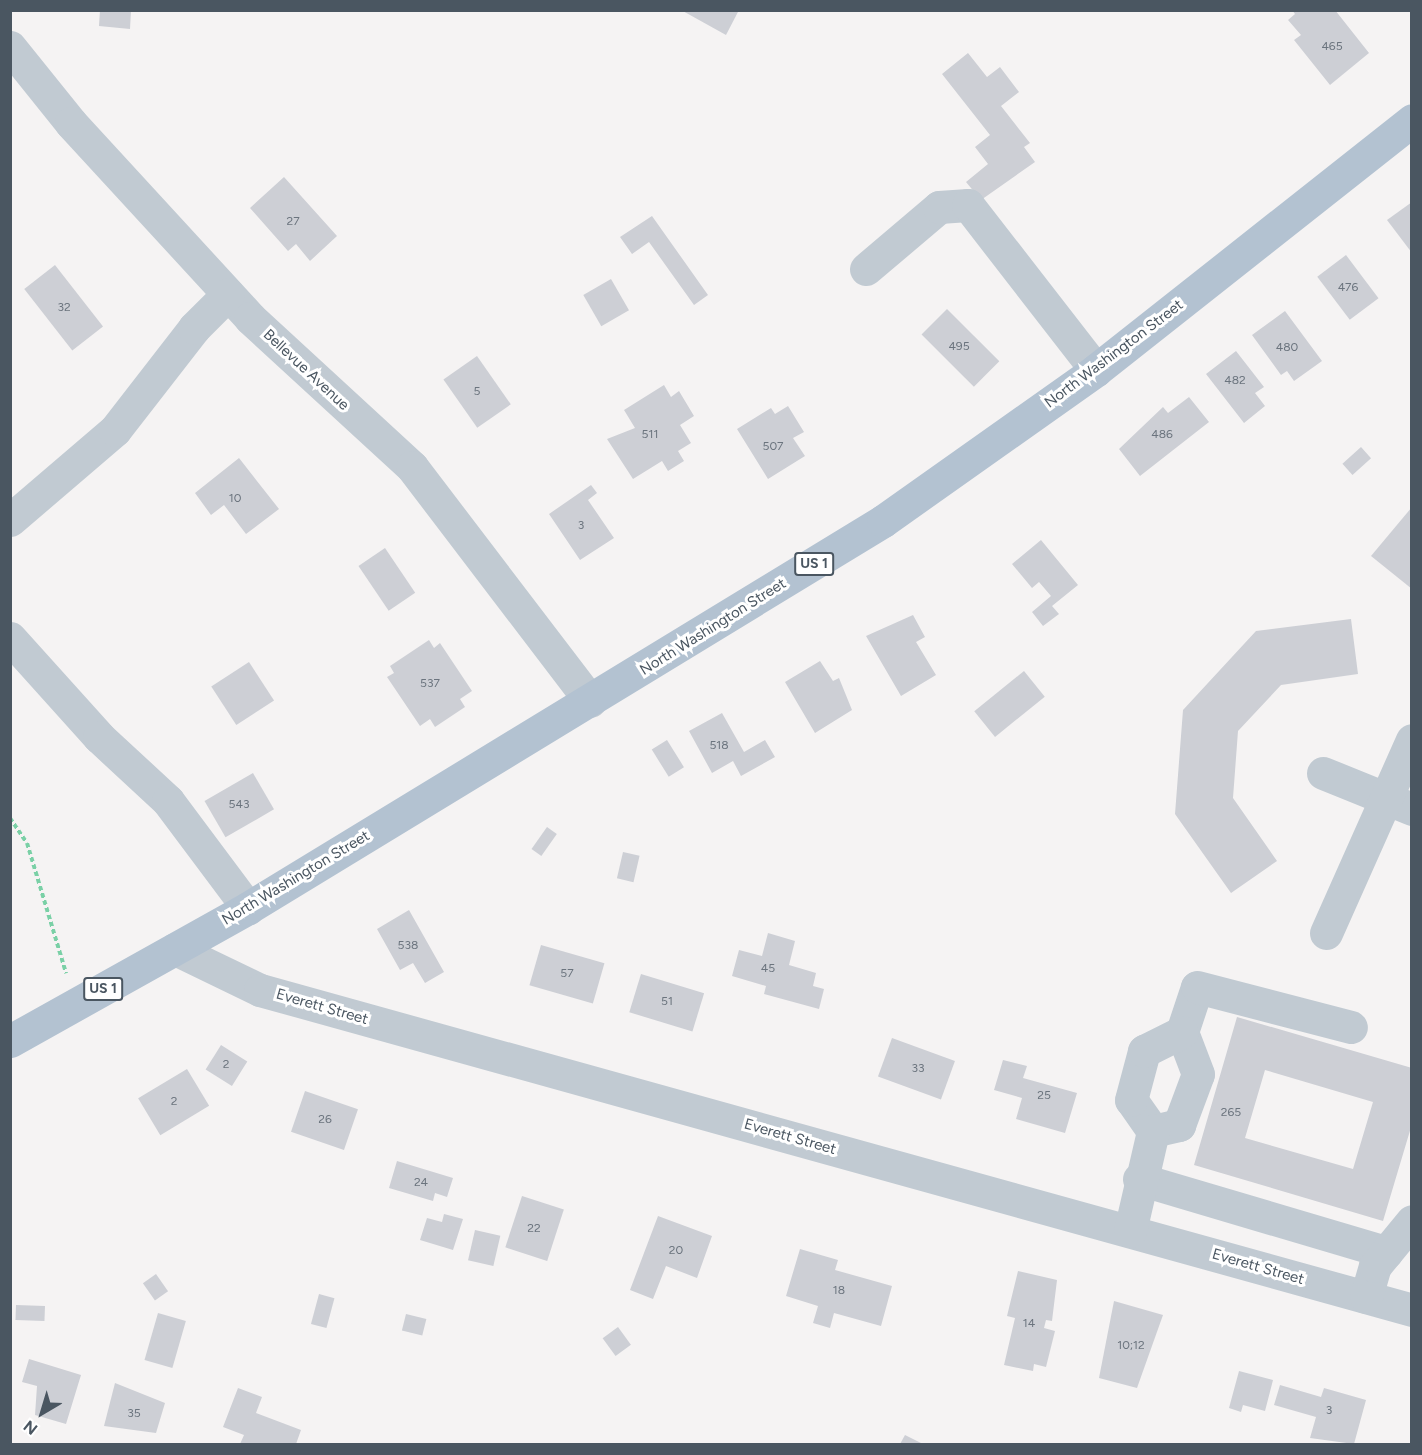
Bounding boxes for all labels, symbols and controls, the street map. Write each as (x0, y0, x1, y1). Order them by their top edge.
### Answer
house number: 465 (1321, 40, 1343, 54)
house number: 27 (286, 215, 300, 229)
house number: 476 (1338, 281, 1358, 295)
street label: North Washington Street (1041, 296, 1187, 412)
house number: 32 (57, 301, 71, 315)
street label: Bellevue Avenue (259, 326, 353, 414)
house number: 495 (948, 340, 970, 354)
house number: 480 (1276, 341, 1298, 355)
house number: 482 (1224, 374, 1246, 388)
house number: 5 (474, 385, 480, 399)
house number: 511 (642, 428, 658, 442)
house number: 486 (1151, 428, 1173, 442)
house number: 507 (762, 440, 784, 454)
house number: 10 (229, 492, 241, 506)
house number: 3 (578, 519, 584, 533)
road number: US 1 (793, 553, 835, 575)
street label: North Washington Street (637, 575, 789, 679)
house number: 537 (420, 677, 440, 691)
house number: 518 (709, 739, 729, 753)
house number: 543 (229, 798, 249, 812)
street label: North Washington Street (219, 827, 373, 929)
house number: 538 (398, 939, 418, 953)
house number: 45 (761, 962, 775, 976)
house number: 57 (560, 967, 574, 981)
road number: US 1 (82, 978, 124, 1000)
street label: Everett Street (274, 985, 370, 1029)
house number: 51 (661, 995, 673, 1009)
house number: 2 (223, 1058, 229, 1072)
house number: 33 (911, 1062, 925, 1076)
house number: 25 (1037, 1089, 1051, 1103)
house number: 2 (171, 1095, 177, 1109)
house number: 265 (1221, 1106, 1241, 1120)
house number: 26 (318, 1113, 332, 1127)
street label: Everett Street (742, 1115, 838, 1159)
house number: 24 (414, 1176, 428, 1190)
house number: 22 (527, 1222, 541, 1236)
house number: 20 (669, 1244, 683, 1258)
street label: Everett Street (1210, 1245, 1306, 1289)
house number: 18 (833, 1284, 845, 1298)
house number: 14 (1023, 1317, 1035, 1331)
house number: 10;12 (1117, 1339, 1145, 1353)
north arrow (12, 1383, 72, 1443)
house number: 3 (1326, 1404, 1332, 1418)
house number: 35 (127, 1407, 141, 1421)
text: N (20, 1416, 41, 1439)

